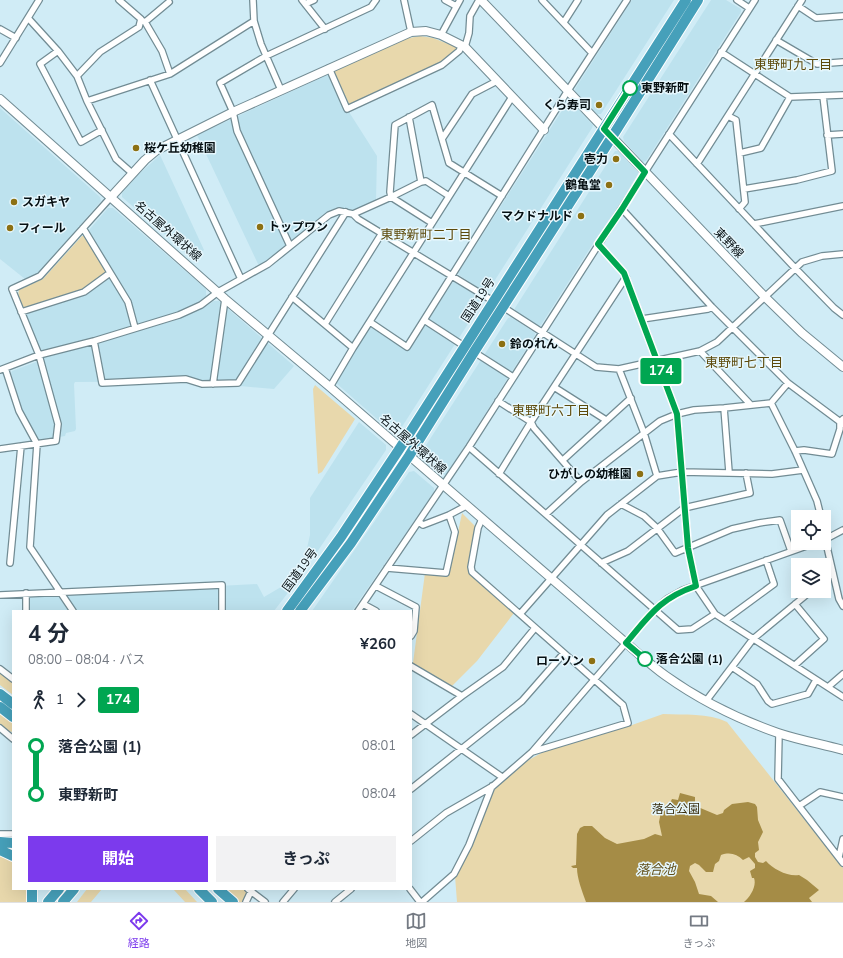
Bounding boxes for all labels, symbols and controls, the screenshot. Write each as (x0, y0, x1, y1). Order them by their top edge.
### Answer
district label: 東野町九丁目 (754, 56, 832, 74)
marker: 東野新町 (622, 80, 638, 96)
place label: 東野新町 (641, 80, 689, 96)
place label: くら寿司 (543, 97, 591, 113)
marker: くら寿司 (594, 100, 604, 110)
place label: 桜ケ丘幼稚園 (144, 140, 216, 156)
marker: 桜ケ丘幼稚園 (131, 143, 141, 153)
place label: 壱力 (584, 151, 608, 167)
marker: 壱力 (611, 154, 621, 164)
place label: 鶴亀堂 (565, 177, 601, 193)
marker: 鶴亀堂 (604, 180, 614, 190)
place label: スガキヤ (22, 194, 70, 210)
marker: スガキヤ (9, 197, 19, 207)
street label: 名古屋外環状線 (131, 197, 205, 265)
place label: マクドナルド (501, 208, 573, 224)
marker: マクドナルド (576, 211, 586, 221)
place label: トップワン (268, 219, 328, 235)
place label: フィール (18, 220, 66, 236)
marker: トップワン (255, 222, 265, 232)
marker: フィール (5, 223, 15, 233)
street label: 東野線 (711, 224, 747, 262)
district label: 東野新町二丁目 (380, 226, 472, 244)
street label: 国道19号 (458, 275, 498, 325)
place label: 鈴のれん (509, 336, 558, 352)
marker: 鈴のれん (497, 339, 507, 349)
district label: 東野町七丁目 (705, 354, 783, 372)
line badge: 174 (638, 358, 684, 384)
text: 174 (648, 361, 674, 380)
district label: 東野町六丁目 (512, 402, 590, 420)
street label: 名古屋外環状線 (376, 410, 450, 478)
place label: ひがしの幼稚園 (548, 466, 632, 482)
marker: ひがしの幼稚園 (635, 469, 645, 479)
map controls (791, 510, 831, 598)
button: locate (791, 510, 831, 550)
street label: 国道19号 (279, 545, 321, 595)
button: layers (791, 558, 831, 598)
text: 4 分 (28, 619, 69, 649)
text: ¥260 (360, 634, 396, 654)
text: 08:00 – 08:04 · バス (28, 651, 145, 669)
marker: 落合公園 (1) (637, 651, 653, 667)
place label: 落合公園 (1) (656, 651, 723, 667)
place label: ローソン (536, 653, 584, 669)
marker: ローソン (587, 656, 597, 666)
icon: walk (28, 689, 50, 711)
icon: forward (70, 689, 92, 711)
text: 174 (106, 690, 131, 709)
text: 1 (56, 691, 64, 709)
text: 落合公園 (1) (58, 737, 142, 757)
text: 08:01 (362, 737, 396, 755)
text: 東野新町 (58, 785, 118, 805)
text: 08:04 (362, 785, 396, 803)
park label: 落合公園 (652, 801, 700, 817)
button: 開始 (28, 836, 208, 882)
button: きっぷ (216, 836, 396, 882)
water label: 落合池 (636, 861, 677, 879)
tab: 経路 (128, 910, 150, 951)
tab: 地図 (405, 910, 427, 951)
tab: きっぷ (683, 910, 715, 951)

